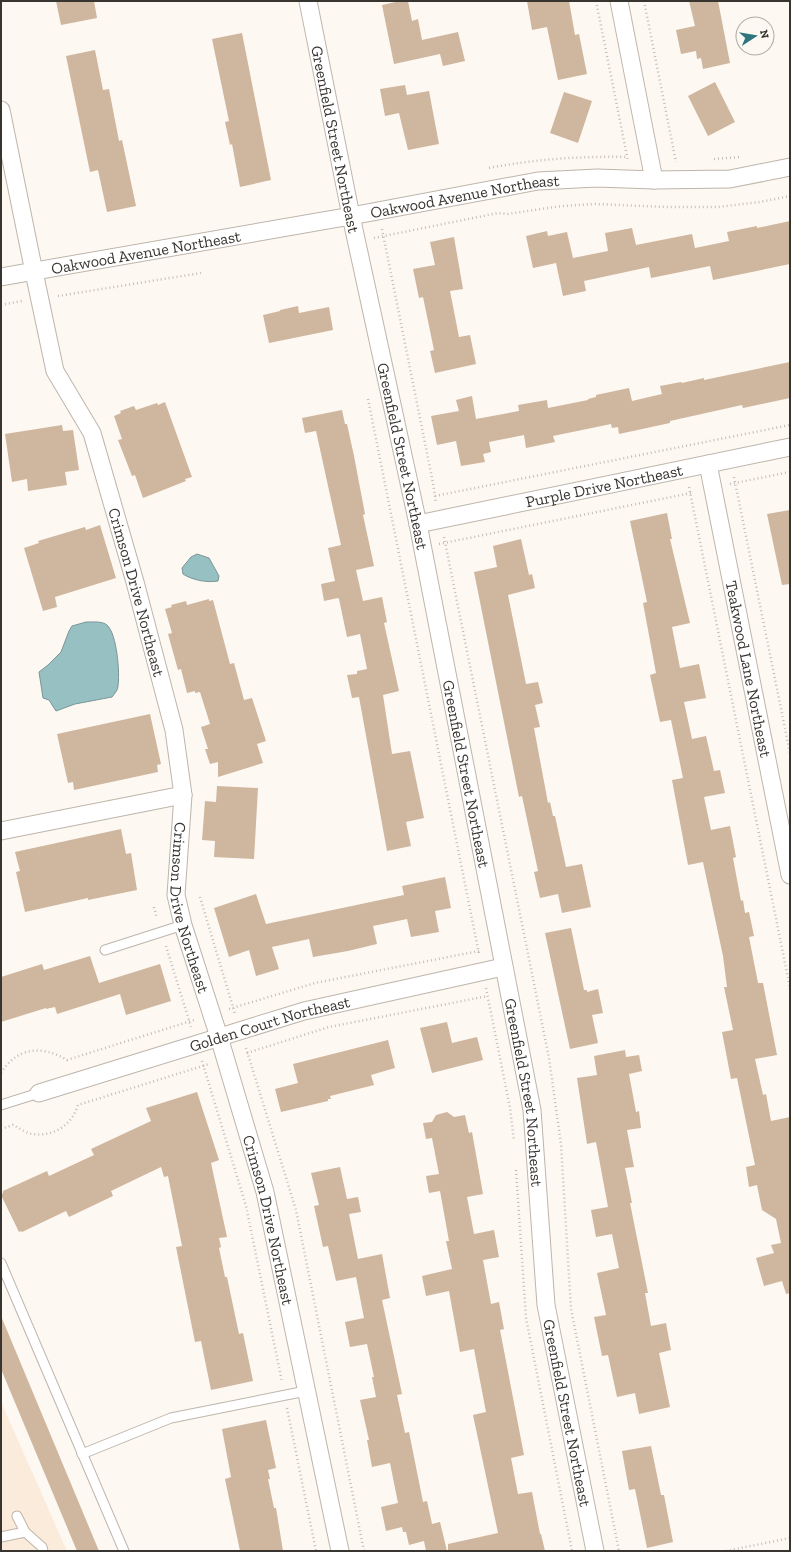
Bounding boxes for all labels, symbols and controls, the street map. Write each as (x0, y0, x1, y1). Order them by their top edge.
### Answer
north arrow (735, 16, 775, 56)
text: N (757, 29, 772, 40)
street label: Greenfield Street Northeast (307, 44, 363, 235)
street label: Oakwood Avenue Northeast (369, 171, 560, 222)
street label: Oakwood Avenue Northeast (50, 226, 242, 278)
street label: Greenfield Street Northeast (373, 361, 432, 551)
street label: Purple Drive Northeast (524, 460, 685, 512)
street label: Crimson Drive Northeast (104, 506, 169, 679)
street label: Teakwood Lane Northeast (721, 579, 775, 759)
street label: Greenfield Street Northeast (439, 679, 494, 869)
street label: Crimson Drive Northeast (166, 822, 213, 995)
street label: Golden Court Northeast (187, 992, 352, 1056)
street label: Greenfield Street Northeast (500, 997, 546, 1188)
street label: Crimson Drive Northeast (239, 1133, 297, 1307)
street label: Greenfield Street Northeast (539, 1318, 595, 1508)

